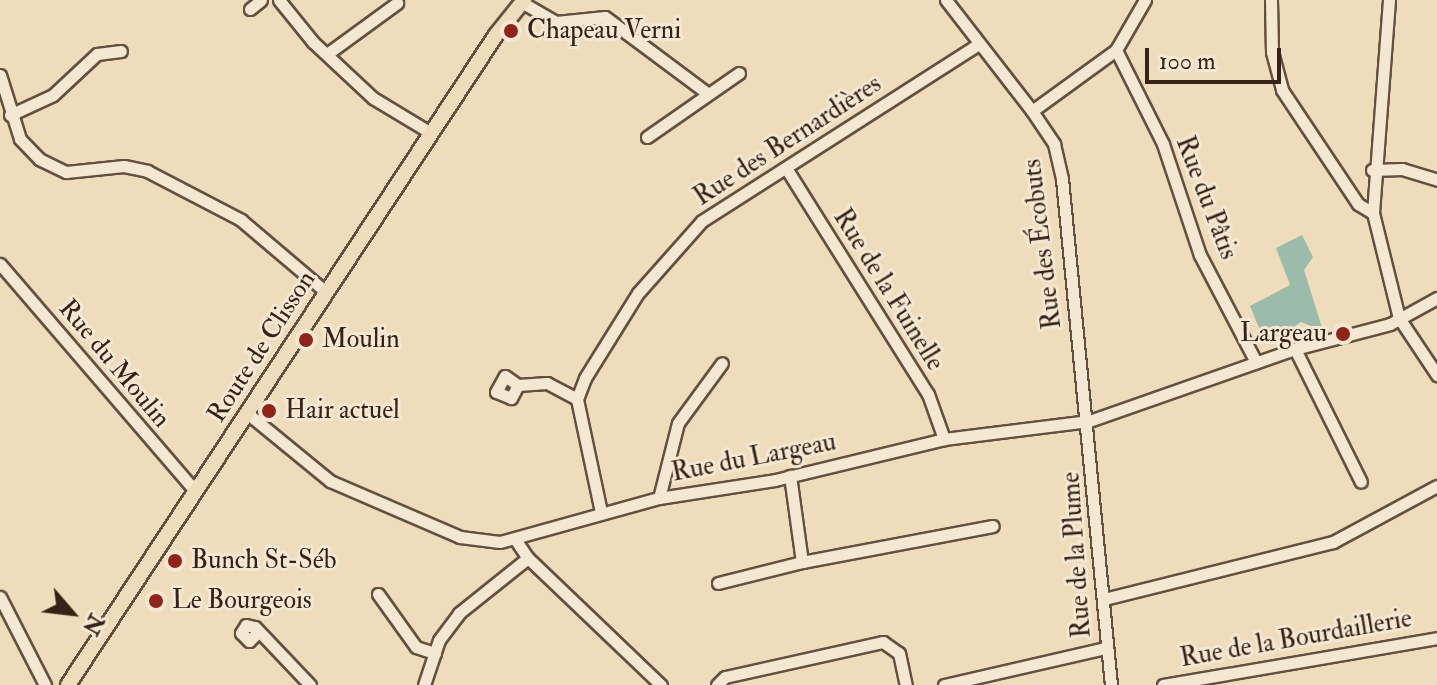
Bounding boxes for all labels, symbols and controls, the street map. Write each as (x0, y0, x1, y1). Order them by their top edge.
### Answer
place label: Chapeau Verni (527, 15, 681, 47)
marker: Chapeau Verni (502, 22, 520, 40)
scale bar (1149, 32, 1285, 82)
text: 100 m (1159, 46, 1216, 77)
street label: Rue des Bernardières (688, 69, 888, 213)
street label: Rue du Pâtis (1168, 132, 1244, 264)
street label: Rue des Écobuts (1017, 157, 1069, 331)
street label: Rue de la Fuinelle (826, 203, 950, 377)
street label: Route de Clisson (201, 265, 323, 429)
street label: Rue du Moulin (51, 294, 177, 434)
place label: Largeau (1240, 318, 1327, 350)
place label: Moulin (322, 324, 400, 356)
marker: Largeau (1334, 325, 1352, 343)
marker: Moulin (297, 331, 315, 349)
place label: Hair actuel (285, 395, 400, 427)
marker: Hair actuel (260, 402, 278, 420)
street label: Rue du Largeau (669, 427, 839, 489)
street label: Rue de la Plume (1056, 471, 1098, 639)
place label: Bunch St-Séb (191, 545, 336, 577)
marker: Bunch St-Séb (166, 552, 184, 570)
north arrow (32, 573, 112, 653)
place label: Le Bourgeois (172, 585, 312, 617)
marker: Le Bourgeois (147, 592, 165, 610)
street label: Rue de la Bourdaillerie (1178, 603, 1414, 675)
text: N (76, 609, 110, 640)

